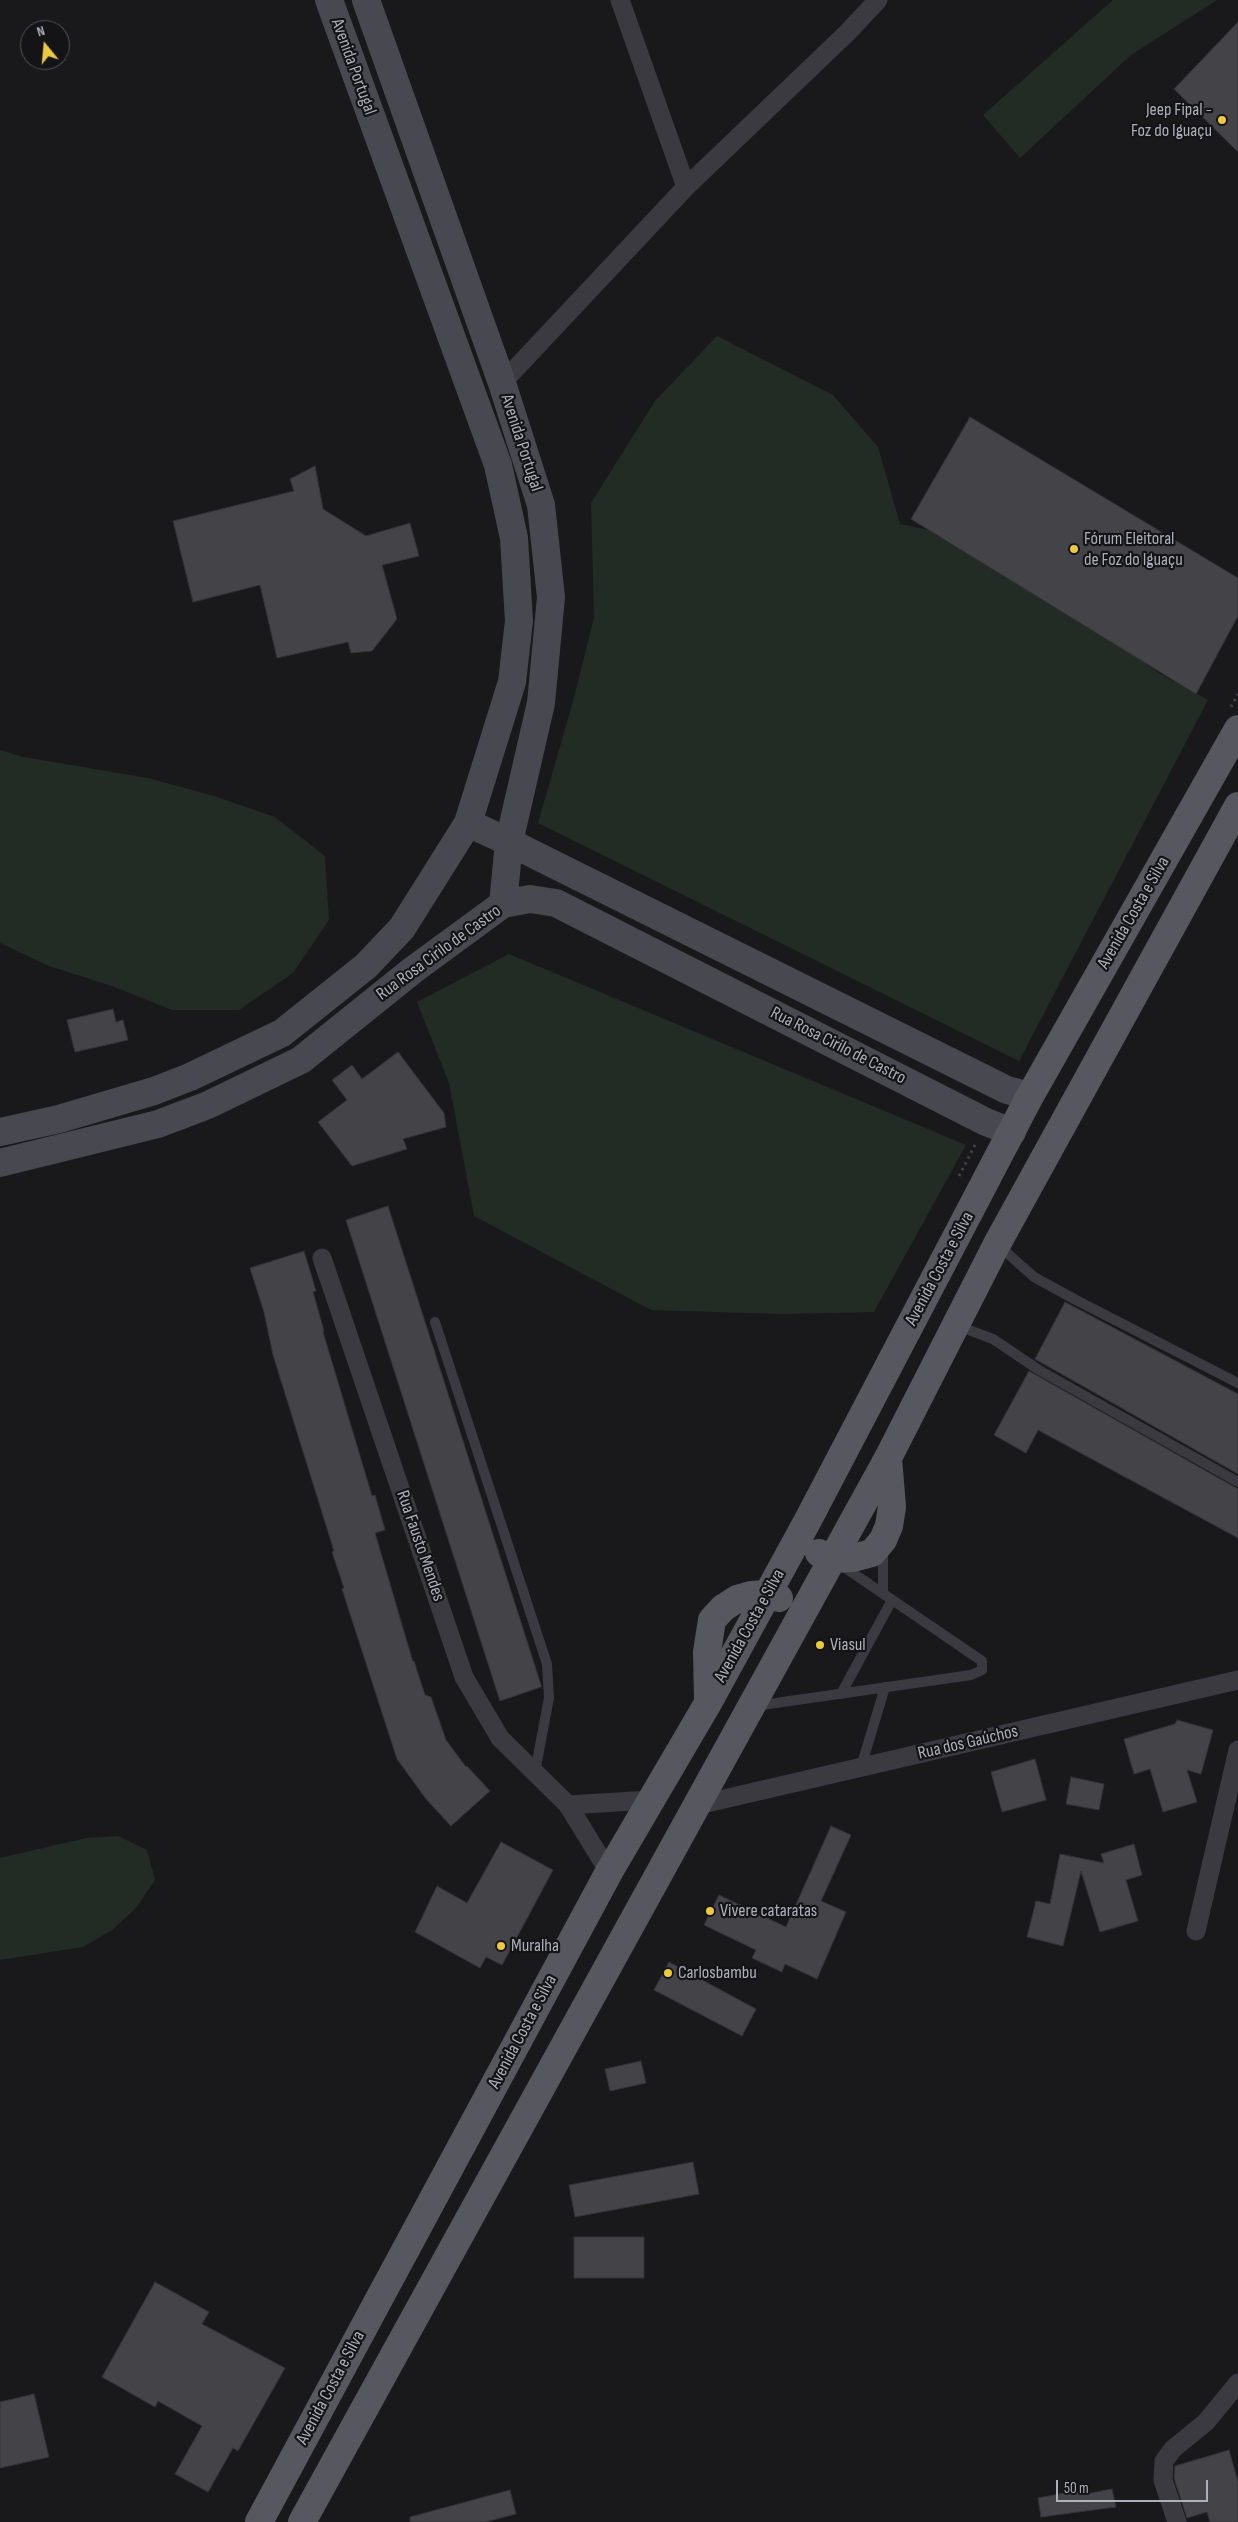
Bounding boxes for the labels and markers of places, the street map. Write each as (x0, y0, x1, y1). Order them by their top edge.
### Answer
place label: Jeep Fipal - Foz do Iguaçu (1131, 99, 1212, 142)
marker: Jeep Fipal - Foz do Iguaçu (1216, 114, 1228, 126)
place label: Fórum Eleitoral de Foz do Iguaçu (1084, 528, 1183, 570)
marker: Fórum Eleitoral de Foz do Iguaçu (1068, 543, 1080, 555)
place label: Viasul (830, 1634, 866, 1656)
marker: Viasul (814, 1639, 826, 1651)
place label: Vivere cataratas (720, 1900, 817, 1922)
marker: Vivere cataratas (704, 1905, 716, 1917)
place label: Muralha (511, 1935, 559, 1957)
marker: Muralha (495, 1940, 507, 1952)
place label: Carlosbambu (678, 1962, 757, 1984)
marker: Carlosbambu (662, 1967, 674, 1979)

